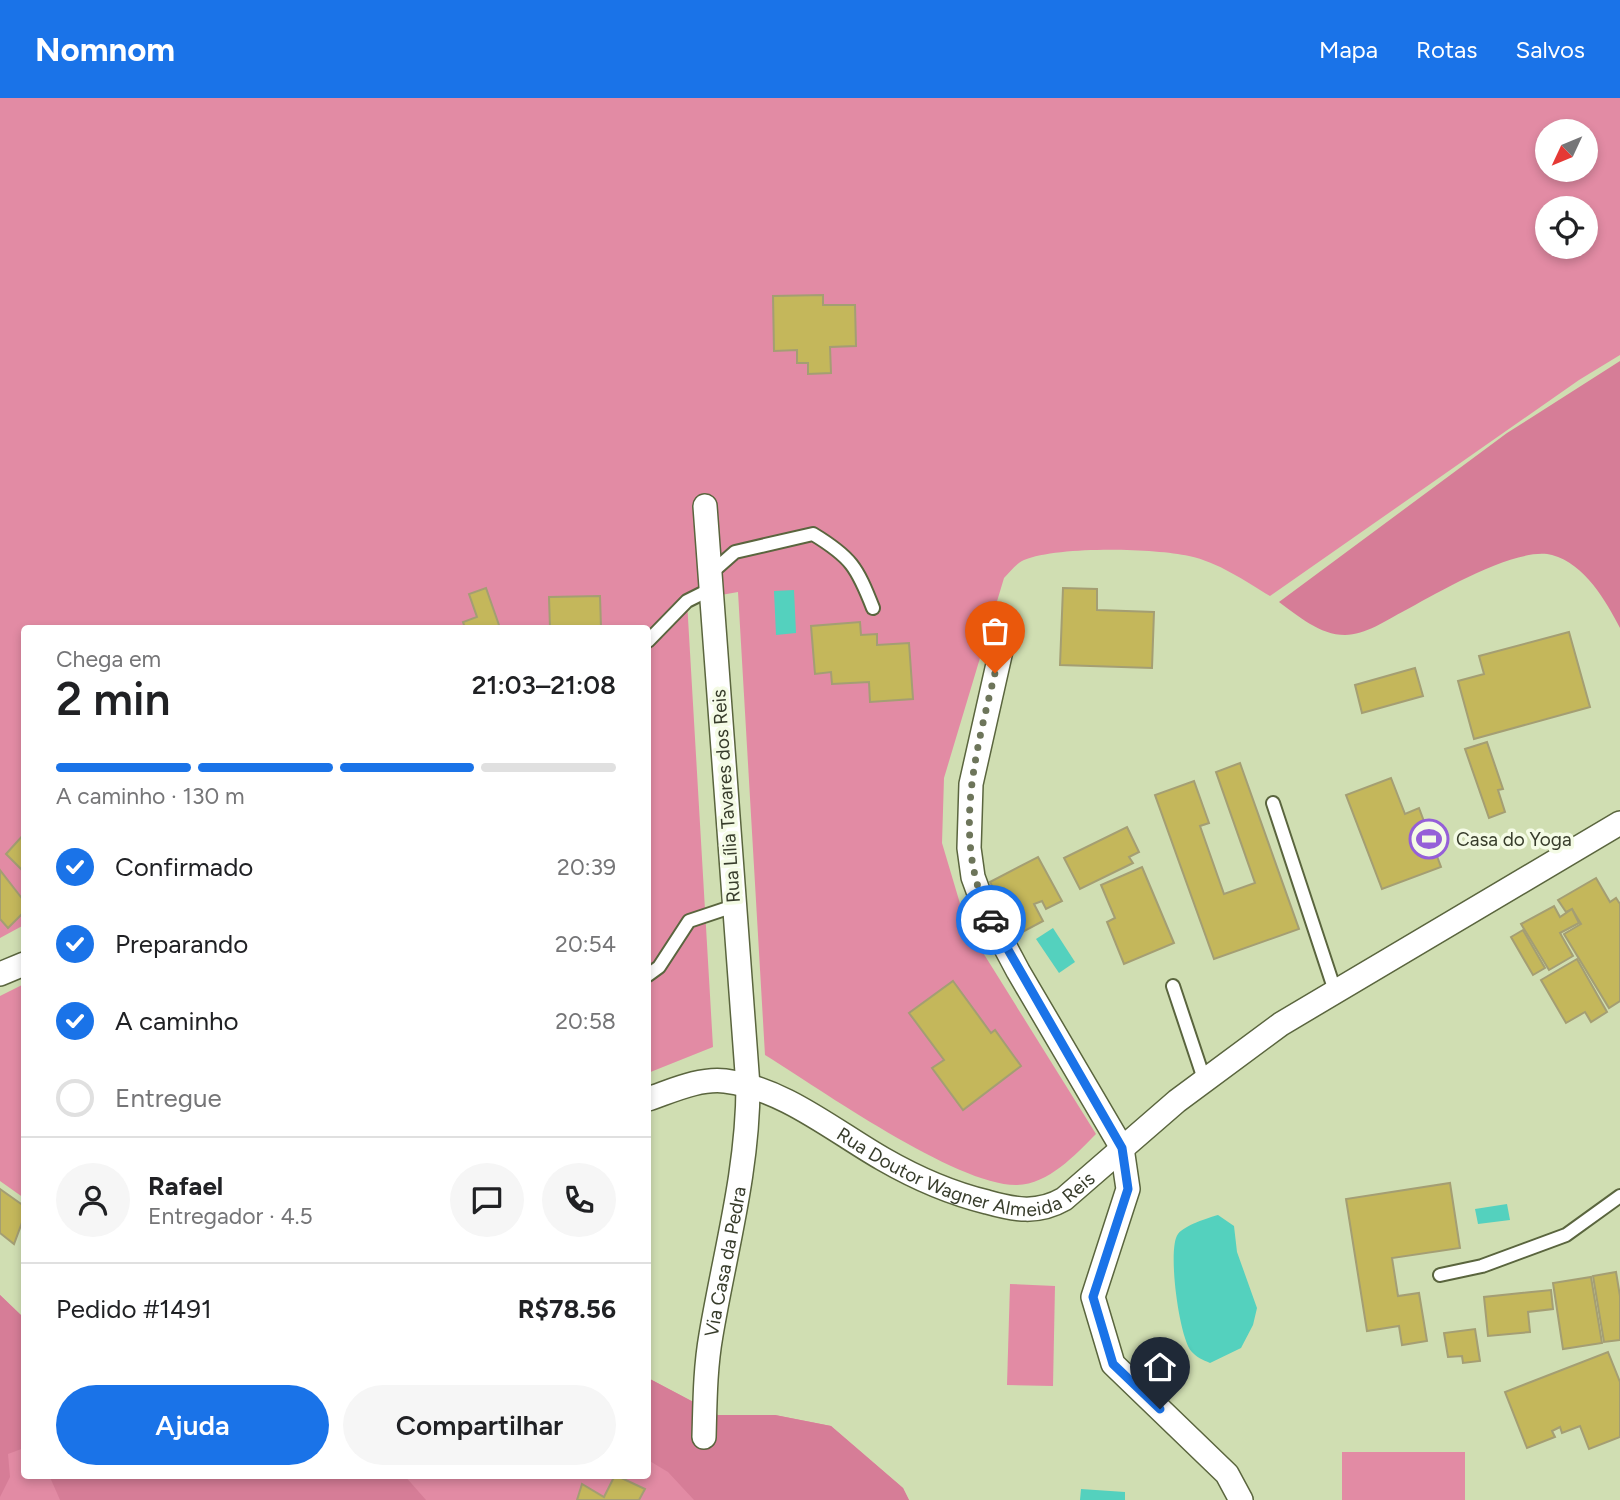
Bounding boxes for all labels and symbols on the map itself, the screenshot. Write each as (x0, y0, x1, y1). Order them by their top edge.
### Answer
north arrow (1535, 119, 1598, 182)
pin (965, 601, 1025, 673)
street label: Rua Lília Tavares dos Reis (707, 688, 745, 904)
sports icon: Casa do Yoga (1408, 818, 1450, 860)
place label: Casa do Yoga (1456, 828, 1572, 851)
courier (956, 885, 1026, 955)
street label: Rua Doutor Wagner Almeida Reis (833, 1122, 1099, 1221)
street label: Via Casa da Pedra (699, 1185, 750, 1339)
pin (1130, 1337, 1190, 1409)

